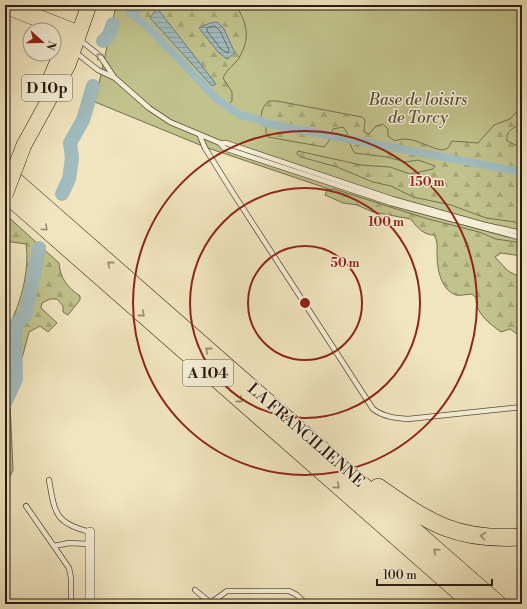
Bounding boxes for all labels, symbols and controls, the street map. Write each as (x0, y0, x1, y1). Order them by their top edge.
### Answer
north arrow (22, 22, 62, 62)
text: N (42, 39, 58, 52)
one-way arrow (96, 53, 104, 61)
road number: D 10p (22, 75, 72, 101)
park label: Base de loisirs de Torcy (368, 90, 467, 128)
text: 150 m (410, 175, 444, 190)
text: 100 m (368, 215, 404, 230)
one-way arrow (40, 224, 48, 231)
text: 50 m (330, 256, 360, 271)
one-way arrow (108, 262, 115, 269)
centre of rings (298, 296, 312, 310)
one-way arrow (138, 310, 145, 317)
one-way arrow (205, 347, 213, 354)
road number: A 104 (183, 360, 233, 386)
street label: LA FRANCILIENNE (243, 379, 369, 491)
one-way arrow (235, 396, 243, 403)
one-way arrow (333, 482, 340, 489)
one-way arrow (480, 532, 486, 541)
one-way arrow (433, 549, 441, 556)
scale bar (377, 561, 492, 587)
text: 100 m (383, 568, 417, 583)

